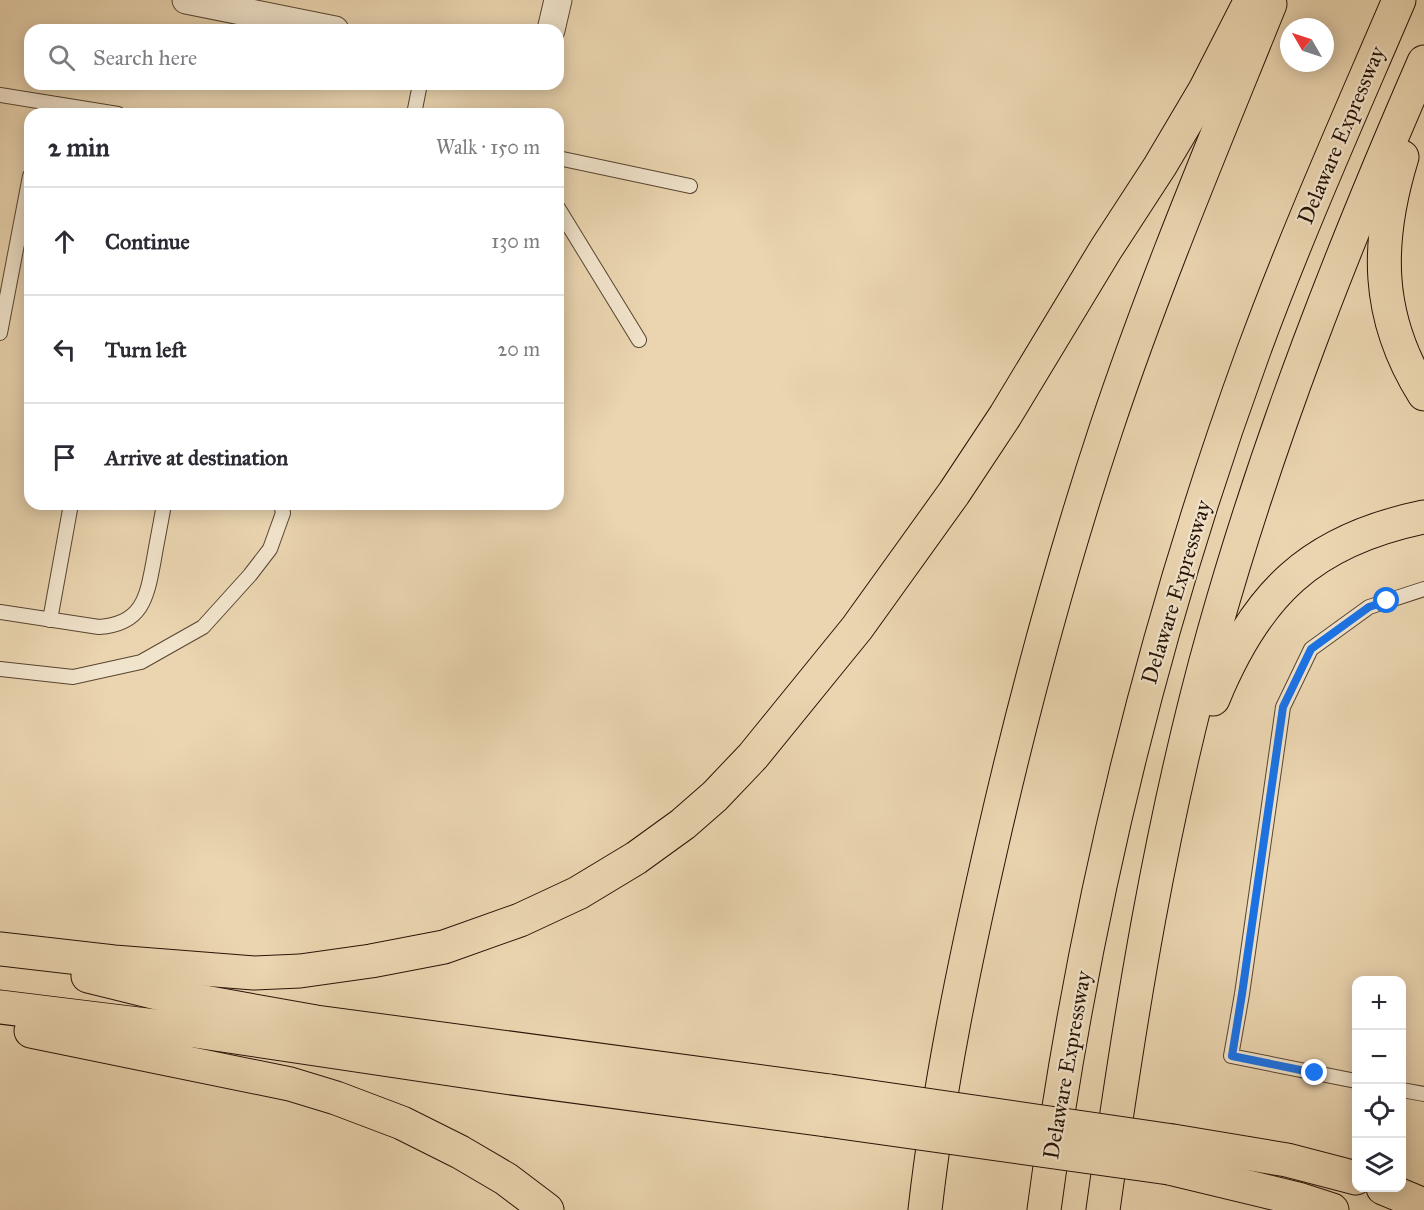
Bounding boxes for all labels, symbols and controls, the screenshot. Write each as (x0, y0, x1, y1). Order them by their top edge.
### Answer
north arrow (1280, 18, 1334, 72)
search box (24, 24, 564, 90)
icon: search (45, 41, 78, 74)
street label: Delaware Expressway (1291, 41, 1391, 228)
text: Search here (93, 44, 197, 71)
text: 2 min (48, 131, 109, 163)
text: Walk · 150 m (436, 135, 540, 159)
icon: ahead (48, 225, 81, 258)
text: Continue (105, 228, 190, 255)
text: 130 m (491, 229, 540, 253)
icon: left (48, 333, 81, 366)
text: Turn left (105, 336, 187, 363)
text: 20 m (497, 337, 540, 361)
icon: arrive (48, 441, 81, 474)
text: Arrive at destination (105, 444, 288, 471)
street label: Delaware Expressway (1135, 496, 1217, 687)
route start (1373, 587, 1399, 613)
street label: Delaware Expressway (1037, 968, 1097, 1161)
map controls (1352, 976, 1406, 1192)
button: + (1352, 976, 1406, 1030)
button: − (1352, 1030, 1406, 1084)
route end (1301, 1059, 1327, 1085)
button: locate (1352, 1084, 1406, 1138)
button: layers (1352, 1138, 1406, 1192)

